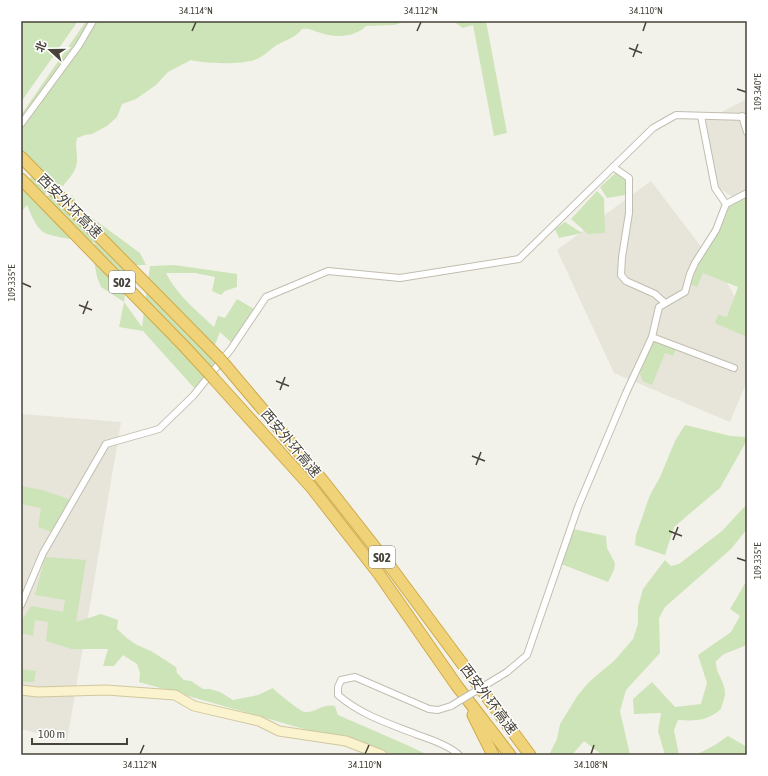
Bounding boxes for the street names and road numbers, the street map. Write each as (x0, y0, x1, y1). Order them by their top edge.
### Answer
street label: 西安外环高速 (35, 171, 105, 241)
road number: S02 (109, 271, 135, 293)
street label: 西安外环高速 (258, 406, 324, 480)
road number: S02 (369, 546, 395, 568)
street label: 西安外环高速 (457, 661, 521, 737)

